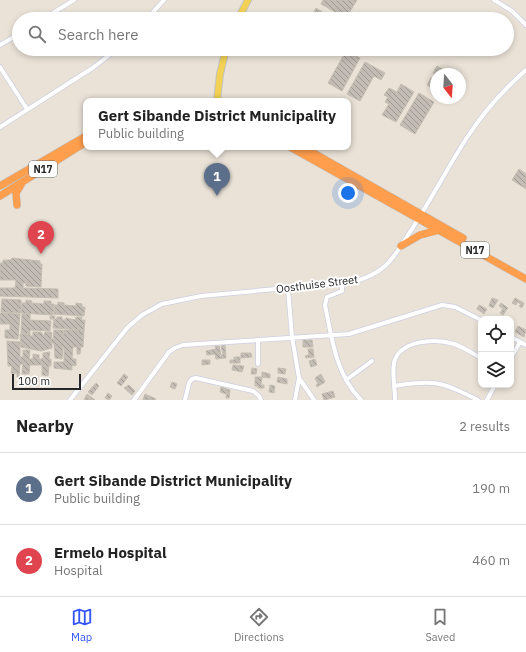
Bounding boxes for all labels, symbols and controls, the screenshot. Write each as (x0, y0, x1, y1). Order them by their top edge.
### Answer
search box (12, 12, 514, 56)
icon: search (26, 23, 48, 45)
text: Search here (58, 25, 138, 44)
north arrow (430, 68, 466, 104)
popup (83, 98, 351, 150)
text: Gert Sibande District Municipality (98, 106, 336, 125)
text: Public building (98, 125, 184, 142)
road number: N17 (29, 161, 57, 177)
pin: 1 (204, 163, 230, 196)
your location (338, 183, 358, 203)
pin: 2 (28, 221, 54, 254)
road number: N17 (461, 242, 489, 258)
street label: Oosthuise Street (275, 272, 359, 296)
map controls (478, 316, 514, 388)
button: locate (478, 316, 514, 352)
button: layers (478, 352, 514, 388)
scale bar (12, 372, 81, 391)
text: 100 m (18, 374, 50, 388)
text: Nearby (16, 415, 74, 437)
text: 2 results (459, 418, 510, 435)
text: Gert Sibande District Municipality (54, 471, 292, 490)
text: 1 (25, 480, 33, 497)
text: 190 m (472, 480, 510, 497)
text: Public building (54, 490, 140, 507)
text: Ermelo Hospital (54, 543, 167, 562)
text: 2 (25, 552, 33, 569)
text: 460 m (472, 552, 510, 569)
text: Hospital (54, 562, 103, 579)
tab: Map (71, 606, 93, 644)
tab: Directions (234, 606, 284, 644)
tab: Saved (425, 606, 455, 644)

